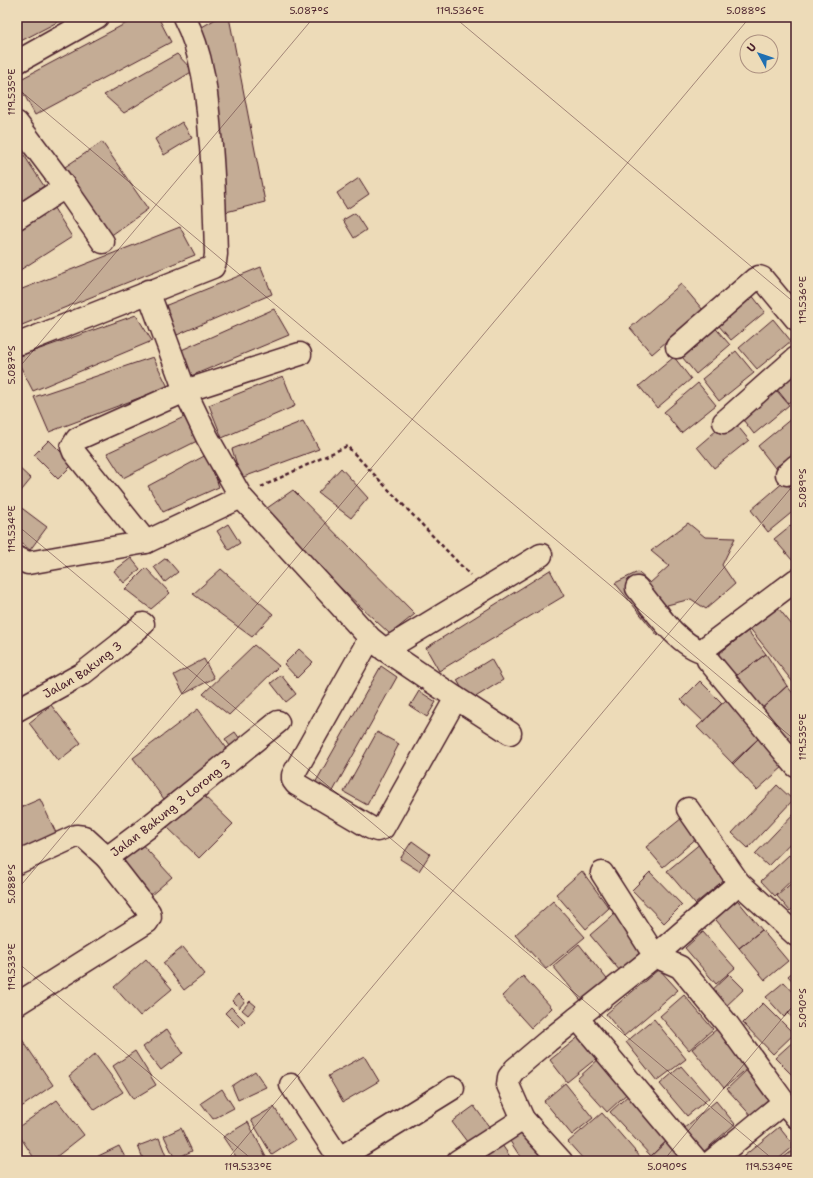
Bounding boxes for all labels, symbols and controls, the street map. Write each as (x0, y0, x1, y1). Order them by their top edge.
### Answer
text: 5.087°S (289, 4, 329, 17)
text: 119.536°E (436, 4, 484, 17)
text: 5.088°S (726, 4, 766, 17)
north arrow (739, 34, 779, 74)
text: U (744, 40, 760, 56)
text: 119.535°E (5, 69, 18, 115)
text: 119.536°E (796, 276, 809, 324)
text: 5.087°S (5, 345, 18, 385)
text: 5.089°S (796, 468, 809, 508)
text: 119.534°E (5, 505, 18, 553)
street label: Jalan Bakung 3 (40, 638, 125, 702)
text: 119.535°E (796, 714, 809, 760)
street label: Jalan Bakung 3 Lorong 3 (107, 755, 234, 861)
text: 5.088°S (5, 864, 18, 904)
text: 119.533°E (5, 943, 18, 991)
text: 5.090°S (796, 988, 809, 1028)
text: 119.533°E (224, 1160, 272, 1173)
text: 5.090°S (647, 1160, 687, 1173)
text: 119.534°E (745, 1160, 793, 1173)

